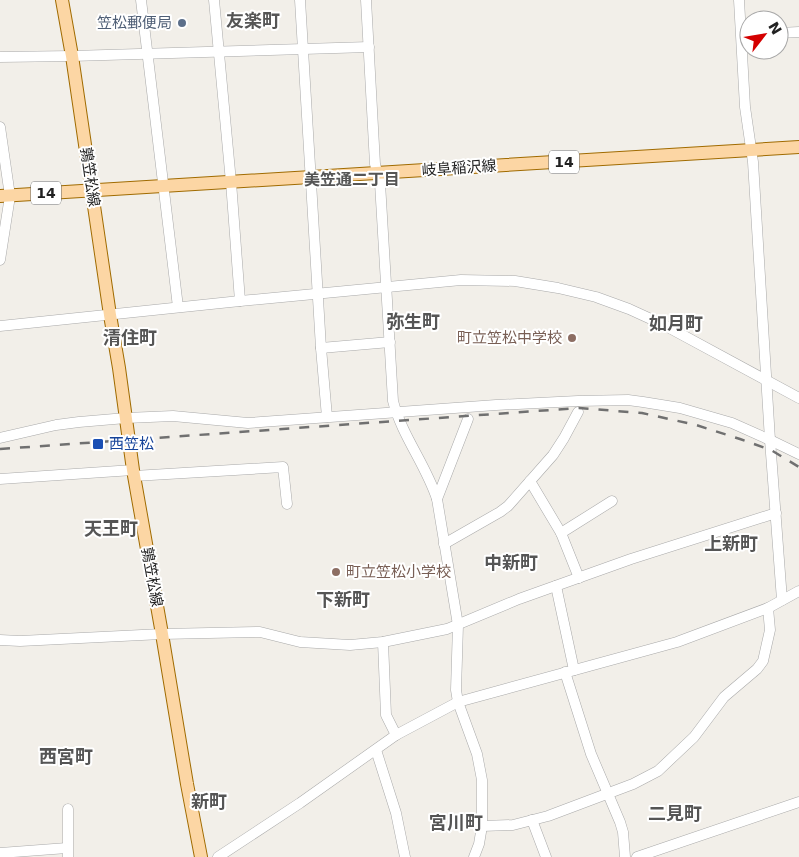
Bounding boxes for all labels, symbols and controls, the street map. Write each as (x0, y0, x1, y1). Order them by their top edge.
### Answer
district label: 友楽町 (226, 10, 280, 31)
north arrow (739, 10, 789, 60)
place label: 笠松郵便局 (97, 14, 172, 32)
marker: 笠松郵便局 (176, 17, 188, 29)
text: N (765, 19, 785, 37)
street label: 鶉笠松線 (77, 146, 103, 208)
road number: 14 (549, 150, 579, 173)
street label: 岐阜稲沢線 (421, 156, 497, 180)
district label: 美笠通二丁目 (304, 170, 400, 189)
road number: 14 (31, 182, 61, 204)
district label: 弥生町 (386, 311, 440, 332)
district label: 如月町 (649, 313, 703, 334)
district label: 清住町 (103, 327, 157, 348)
place label: 町立笠松中学校 (457, 329, 562, 347)
marker: 町立笠松中学校 (566, 332, 578, 344)
place label: 西笠松 (109, 435, 154, 453)
marker: 西笠松 (91, 437, 105, 451)
district label: 天王町 (84, 518, 138, 539)
district label: 上新町 (704, 533, 758, 554)
street label: 鶉笠松線 (138, 546, 166, 608)
district label: 中新町 (484, 552, 538, 573)
place label: 町立笠松小学校 (346, 563, 451, 581)
marker: 町立笠松小学校 (330, 566, 342, 578)
district label: 下新町 (316, 589, 370, 610)
district label: 西宮町 (39, 746, 93, 767)
district label: 新町 (191, 791, 227, 812)
district label: 二見町 (648, 803, 702, 824)
district label: 宮川町 (429, 812, 483, 833)

